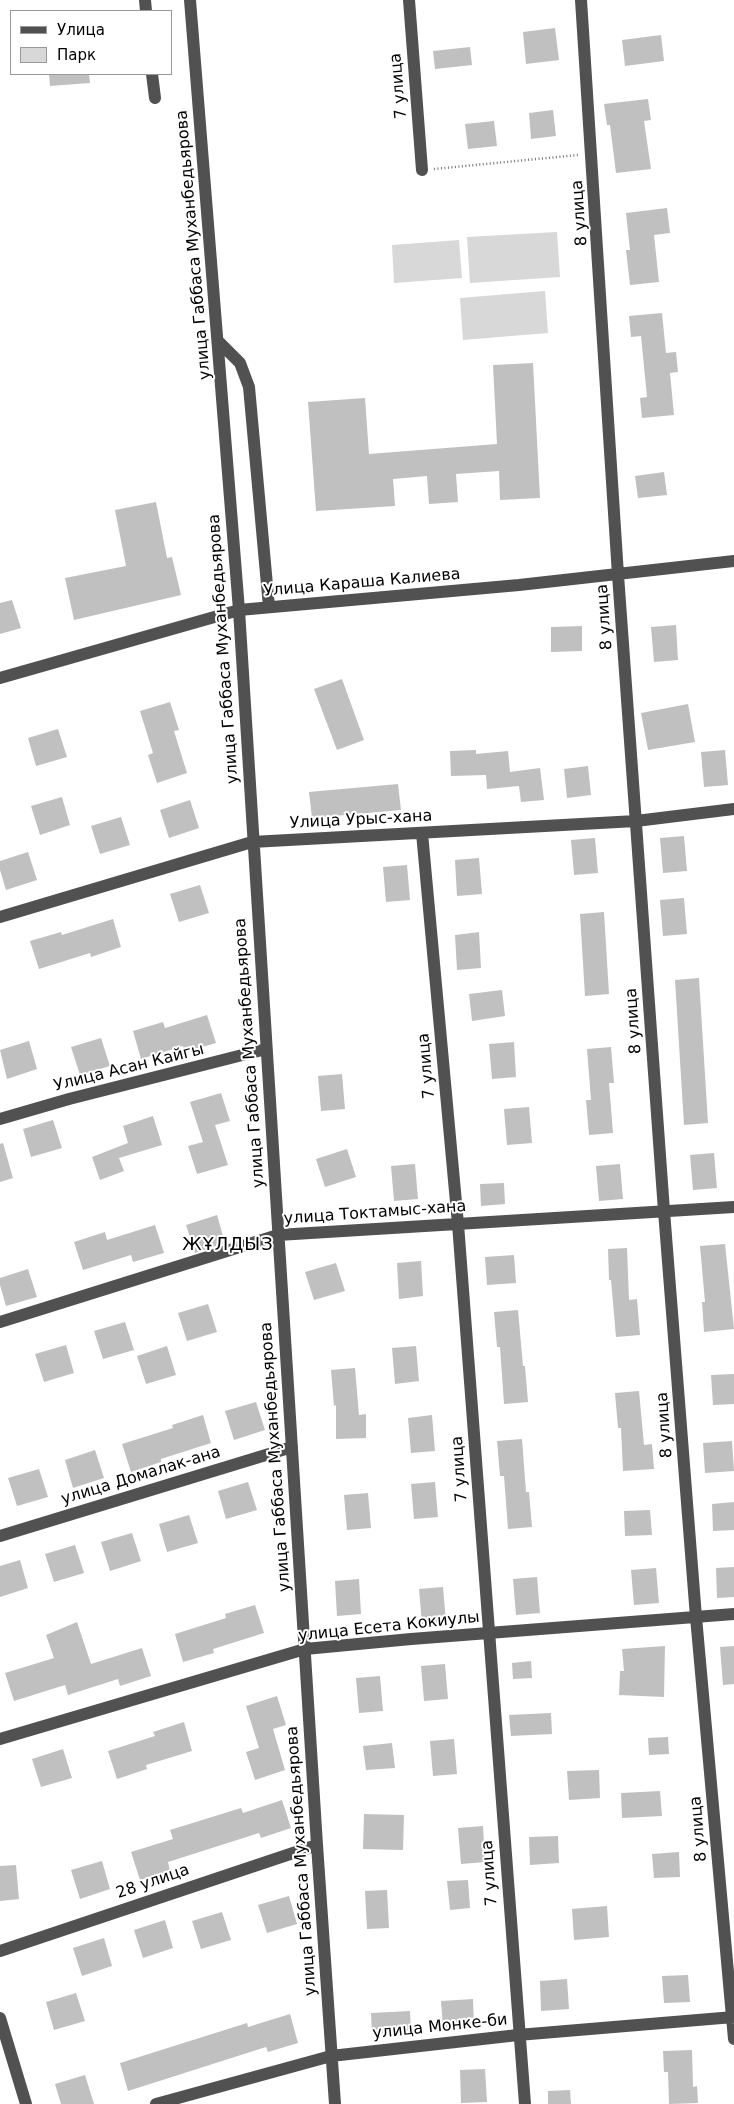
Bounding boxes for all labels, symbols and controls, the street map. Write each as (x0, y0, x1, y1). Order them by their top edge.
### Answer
legend (10, 10, 172, 75)
text: Улица (57, 21, 105, 39)
text: Парк (57, 46, 96, 64)
street label: 7 улица (387, 52, 411, 120)
street label: улица Габбаса Муханбедьярова (173, 109, 215, 381)
street label: 8 улица (568, 179, 592, 247)
street label: улица Габбаса Муханбедьярова (205, 513, 243, 785)
street label: Улица Караша Калиева (263, 565, 461, 601)
street label: 8 улица (593, 583, 617, 651)
street label: Улица Урыс-хана (289, 807, 433, 833)
street label: улица Габбаса Муханбедьярова (231, 917, 269, 1189)
street label: 8 улица (622, 987, 646, 1055)
street label: 7 улица (415, 1032, 439, 1100)
street label: Улица Асан Кайгы (52, 1040, 206, 1096)
street label: улица Токтамыс-хана (283, 1197, 467, 1229)
district label: ЖҰЛДЫЗ (182, 1234, 274, 1256)
street label: улица Габбаса Муханбедьярова (257, 1321, 295, 1593)
street label: 8 улица (653, 1391, 677, 1459)
street label: 7 улица (448, 1435, 472, 1503)
street label: улица Домалак-ана (59, 1443, 223, 1509)
street label: улица Есета Кокиулы (297, 1608, 481, 1646)
street label: улица Габбаса Муханбедьярова (283, 1725, 321, 1997)
street label: 8 улица (687, 1795, 711, 1863)
street label: 7 улица (478, 1839, 502, 1907)
street label: 28 улица (114, 1861, 192, 1903)
street label: улица Монке-би (372, 2010, 508, 2044)

